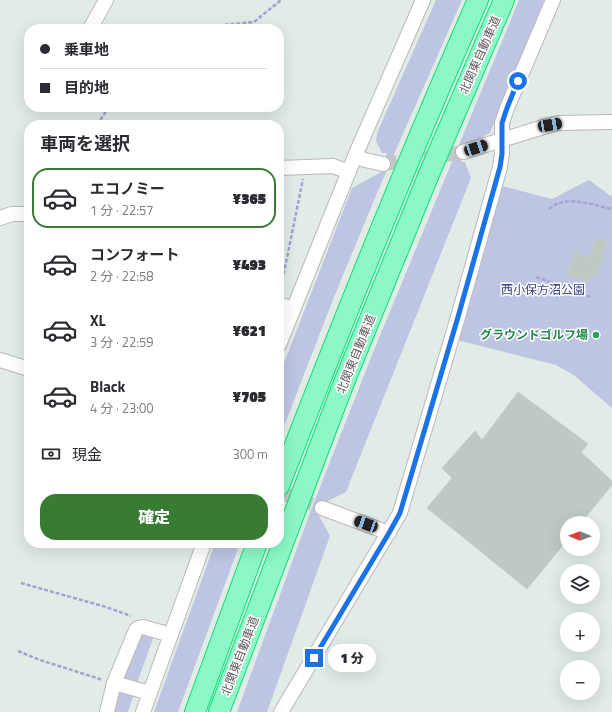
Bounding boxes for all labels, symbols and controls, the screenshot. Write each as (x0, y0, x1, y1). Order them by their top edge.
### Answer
street label: 北関東自動車道 (454, 13, 505, 97)
text: 乗車地 (64, 38, 109, 61)
route start (509, 72, 527, 90)
text: 目的地 (64, 76, 109, 99)
car (537, 117, 563, 133)
text: 車両を選択 (40, 130, 130, 157)
car (463, 139, 489, 157)
text: エコノミー (90, 177, 165, 200)
icon: car (42, 180, 78, 216)
text: ¥365 (233, 187, 266, 210)
text: 1 分 · 22:57 (90, 200, 154, 220)
text: コンフォート (90, 243, 180, 266)
icon: car (42, 246, 78, 282)
text: ¥493 (233, 253, 266, 276)
text: 2 分 · 22:58 (90, 266, 154, 286)
park label: 西小保方沼公園 (501, 280, 585, 299)
text: XL (90, 309, 106, 332)
street label: 北関東自動車道 (331, 311, 380, 396)
icon: car (42, 312, 78, 348)
text: ¥621 (233, 319, 266, 342)
place label: グラウンドゴルフ場 (480, 325, 588, 344)
marker: グラウンドゴルフ場 (591, 330, 601, 340)
text: 3 分 · 22:59 (90, 332, 154, 352)
text: Black (90, 375, 125, 398)
icon: car (42, 378, 78, 414)
text: ¥705 (233, 385, 266, 408)
text: 4 分 · 23:00 (90, 398, 154, 418)
icon: cash (40, 443, 62, 465)
text: 現金 (72, 443, 102, 466)
text: 300 m (232, 444, 268, 464)
button: 確定 (40, 494, 268, 540)
car (353, 514, 379, 534)
north arrow (560, 516, 600, 556)
map controls (560, 516, 600, 700)
button: layers (560, 564, 600, 604)
button: + (560, 612, 600, 652)
street label: 北関東自動車道 (216, 613, 263, 698)
callout: 1 分 (328, 644, 376, 672)
text: 1 分 (341, 648, 363, 668)
route end (305, 649, 323, 667)
button: − (560, 660, 600, 700)

